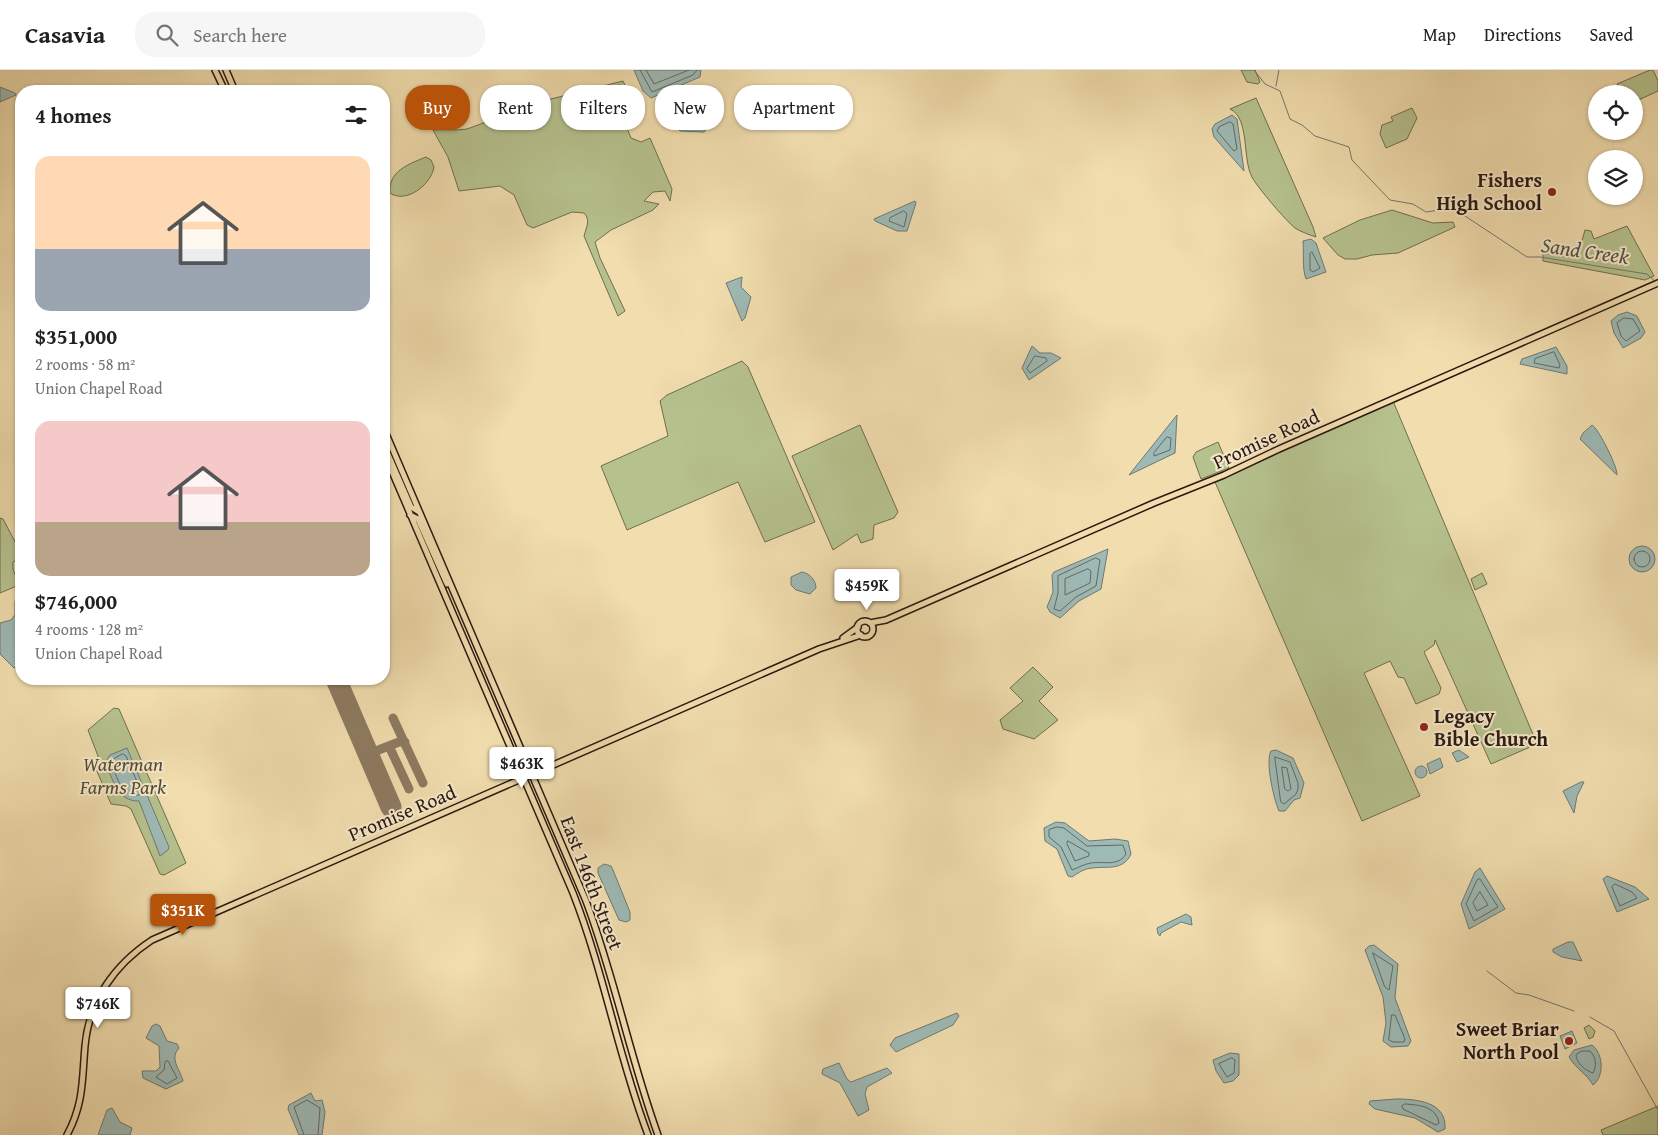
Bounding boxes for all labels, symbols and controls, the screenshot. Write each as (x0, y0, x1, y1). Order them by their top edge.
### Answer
search box (135, 12, 485, 57)
text: Casavia (25, 17, 105, 52)
icon: search (153, 21, 181, 49)
text: Search here (193, 21, 287, 49)
text: Map (1423, 21, 1456, 48)
text: Directions (1484, 21, 1561, 48)
text: Saved (1589, 21, 1633, 48)
chip: Buy (405, 85, 470, 130)
chip: Rent (480, 85, 551, 130)
chip: Filters (561, 85, 645, 130)
chip: New (655, 85, 724, 130)
chip: Apartment (734, 85, 853, 130)
map controls (1588, 85, 1643, 205)
button: locate (1588, 85, 1643, 140)
text: 4 homes (35, 100, 111, 131)
icon: filters (342, 101, 370, 129)
button: layers (1588, 150, 1643, 205)
place label: Fishers High School (1436, 165, 1542, 217)
marker: Fishers High School (1546, 186, 1558, 198)
icon: home (158, 188, 248, 278)
water label: Sand Creek (1539, 229, 1631, 272)
text: $351,000 (35, 321, 117, 352)
text: 2 rooms · 58 m² (35, 352, 135, 376)
text: Union Chapel Road (35, 376, 163, 400)
street label: Promise Road (1208, 401, 1324, 476)
icon: home (158, 453, 248, 543)
pin: $459K (832, 568, 902, 611)
text: $459K (845, 573, 889, 597)
text: $746,000 (35, 586, 117, 617)
text: 4 rooms · 128 m² (35, 617, 143, 641)
text: Union Chapel Road (35, 641, 163, 665)
place label: Legacy Bible Church (1434, 701, 1548, 753)
marker: Legacy Bible Church (1418, 721, 1430, 733)
pin: $463K (487, 746, 557, 789)
park label: Waterman Farms Park (79, 749, 167, 801)
text: $463K (500, 751, 544, 775)
street label: Promise Road (343, 777, 460, 848)
street label: East 146th Street (554, 812, 631, 954)
pin: $351K (148, 894, 218, 936)
text: $351K (161, 898, 205, 922)
pin: $746K (63, 986, 133, 1029)
text: $746K (76, 991, 120, 1015)
place label: Sweet Briar North Pool (1456, 1014, 1559, 1066)
marker: Sweet Briar North Pool (1563, 1035, 1575, 1047)

